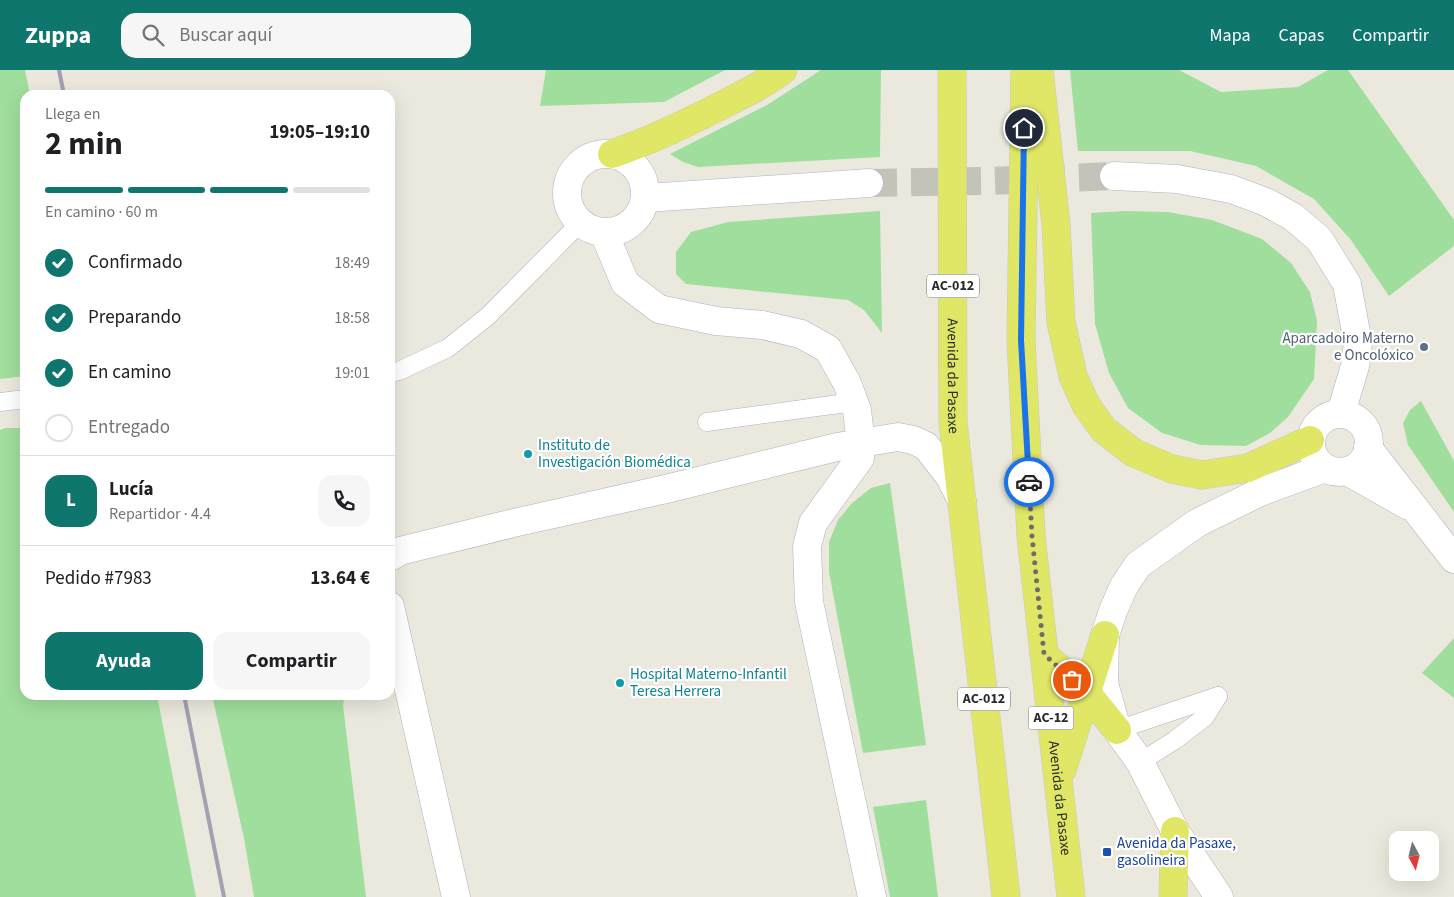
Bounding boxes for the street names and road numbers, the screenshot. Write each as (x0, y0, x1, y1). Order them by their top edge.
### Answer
road number: AC-012 (927, 275, 979, 298)
street label: Avenida da Pasaxe (942, 318, 965, 435)
road number: AC-012 (958, 688, 1010, 710)
road number: AC-12 (1028, 706, 1074, 730)
street label: Avenida da Pasaxe (1043, 740, 1077, 857)

